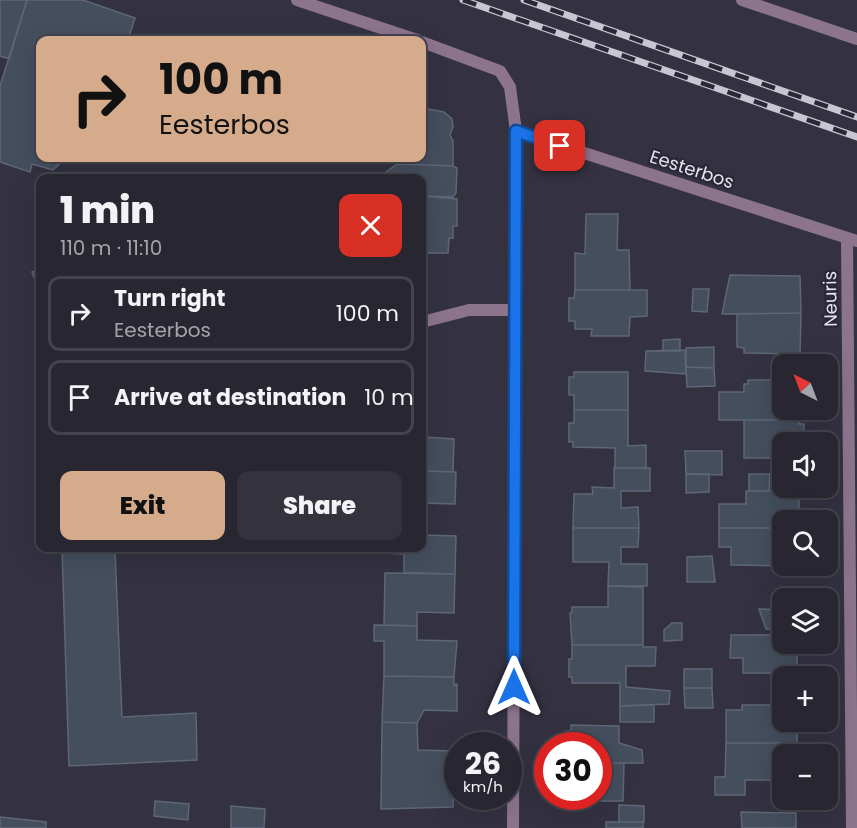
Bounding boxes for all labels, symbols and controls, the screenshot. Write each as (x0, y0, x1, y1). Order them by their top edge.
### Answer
text: 100 m (159, 50, 283, 109)
icon: right (60, 60, 138, 138)
text: Eesterbos (159, 106, 290, 143)
pin (534, 120, 585, 171)
icon: arrive (543, 129, 576, 162)
street label: Eesterbos (647, 144, 737, 194)
text: 1 min (60, 185, 155, 236)
button: close (339, 194, 402, 257)
text: 110 m · 11:10 (60, 234, 162, 262)
street label: Neuris (817, 271, 843, 327)
text: Turn right (114, 283, 225, 314)
icon: right (63, 297, 96, 330)
text: 100 m (336, 298, 399, 329)
text: Eesterbos (114, 316, 211, 344)
north arrow (772, 354, 838, 420)
map controls (772, 354, 838, 810)
icon: arrive (63, 381, 96, 414)
text: Arrive at destination (114, 382, 346, 413)
text: 10 m (364, 382, 414, 413)
button: sound (772, 432, 838, 498)
button: Exit (60, 471, 225, 540)
button: Share (237, 471, 402, 540)
button: search (772, 510, 838, 576)
button: layers (772, 588, 838, 654)
position arrow (482, 655, 546, 719)
button: + (772, 666, 838, 732)
speed limit sign: 30 (534, 732, 612, 810)
text: 26 (465, 742, 501, 785)
button: − (772, 744, 838, 810)
text: km/h (463, 776, 503, 797)

